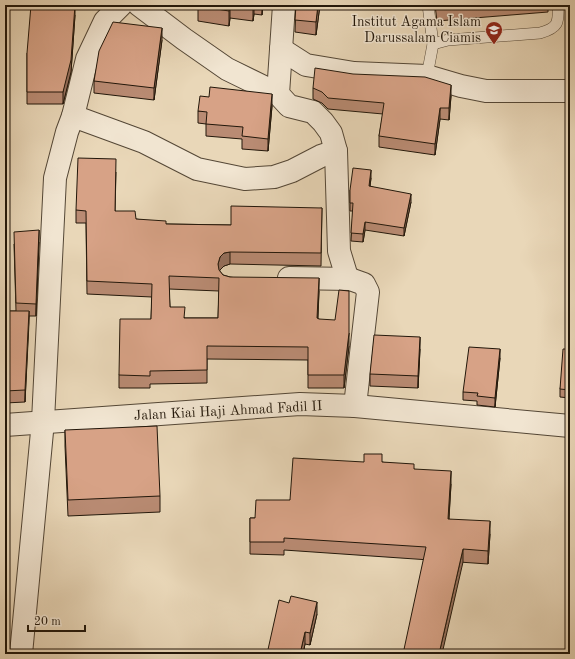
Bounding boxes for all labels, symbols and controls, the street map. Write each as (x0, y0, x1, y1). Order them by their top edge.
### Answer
place label: Institut Agama Islam Darussalam Ciamis (351, 15, 481, 45)
school or university icon: Institut Agama Islam Darussalam Ciamis (484, 20, 504, 45)
street label: Jalan Kiai Haji Ahmad Fadil II (133, 399, 323, 423)
scale bar (28, 607, 85, 633)
text: 20 m (34, 616, 61, 628)

